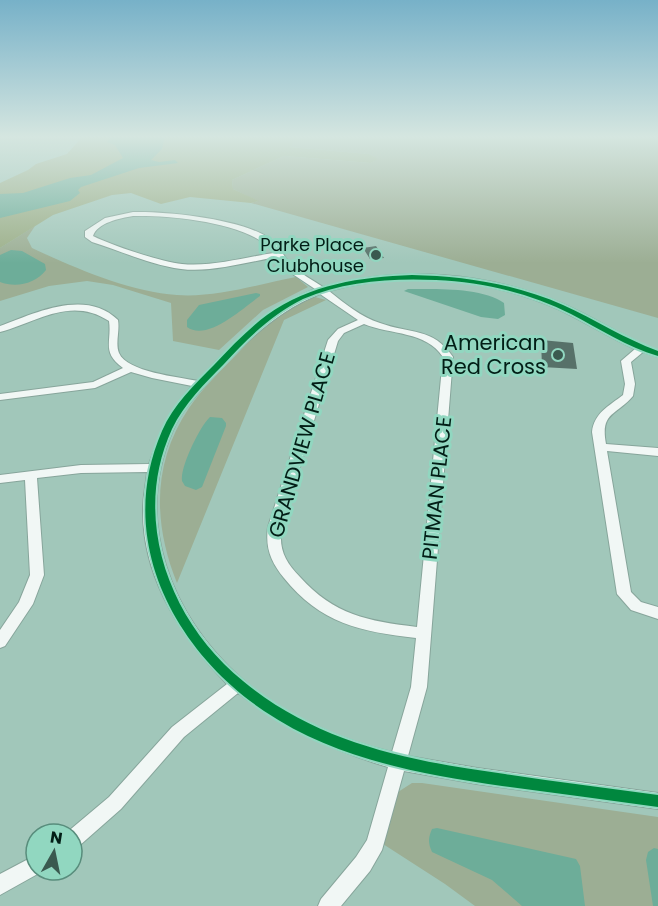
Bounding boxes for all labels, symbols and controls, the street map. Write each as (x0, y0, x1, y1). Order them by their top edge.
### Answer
place label: Parke Place Clubhouse (260, 232, 364, 278)
marker: Parke Place Clubhouse (369, 248, 383, 262)
place label: American Red Cross (441, 328, 546, 381)
marker: American Red Cross (551, 348, 565, 362)
street label: GRANDVIEW PLACE (261, 349, 342, 541)
street label: PITMAN PLACE (415, 415, 458, 561)
north arrow (24, 822, 84, 882)
text: N (49, 825, 64, 850)

